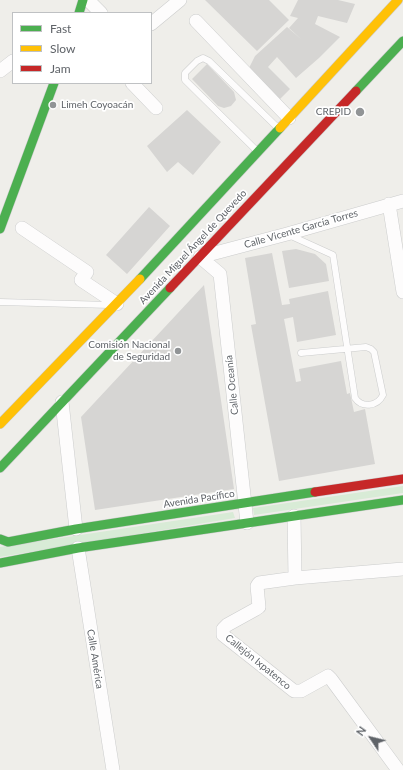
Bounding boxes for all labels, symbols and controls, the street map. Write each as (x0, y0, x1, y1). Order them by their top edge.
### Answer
legend (12, 12, 152, 84)
text: Fast (50, 21, 71, 36)
text: Slow (50, 41, 75, 56)
text: Jam (50, 61, 71, 76)
place label: Limeh Coyoacán (61, 99, 133, 111)
marker: Limeh Coyoacán (48, 100, 58, 110)
place label: CREPID (316, 106, 351, 118)
marker: CREPID (354, 106, 366, 118)
street label: Avenida Miguel Ángel de Quevedo (137, 187, 249, 307)
street label: Calle Vicente García Torres (243, 207, 359, 251)
place label: Comisión Nacional de Seguridad (88, 339, 170, 362)
marker: Comisión Nacional de Seguridad (173, 346, 183, 356)
street label: Calle Oceanía (223, 355, 241, 415)
street label: Avenida Pacífico (163, 487, 235, 511)
street label: Calle América (84, 628, 106, 690)
street label: Callejón Ixpatenco (223, 632, 293, 692)
north arrow (351, 718, 391, 758)
text: N (353, 724, 369, 738)

